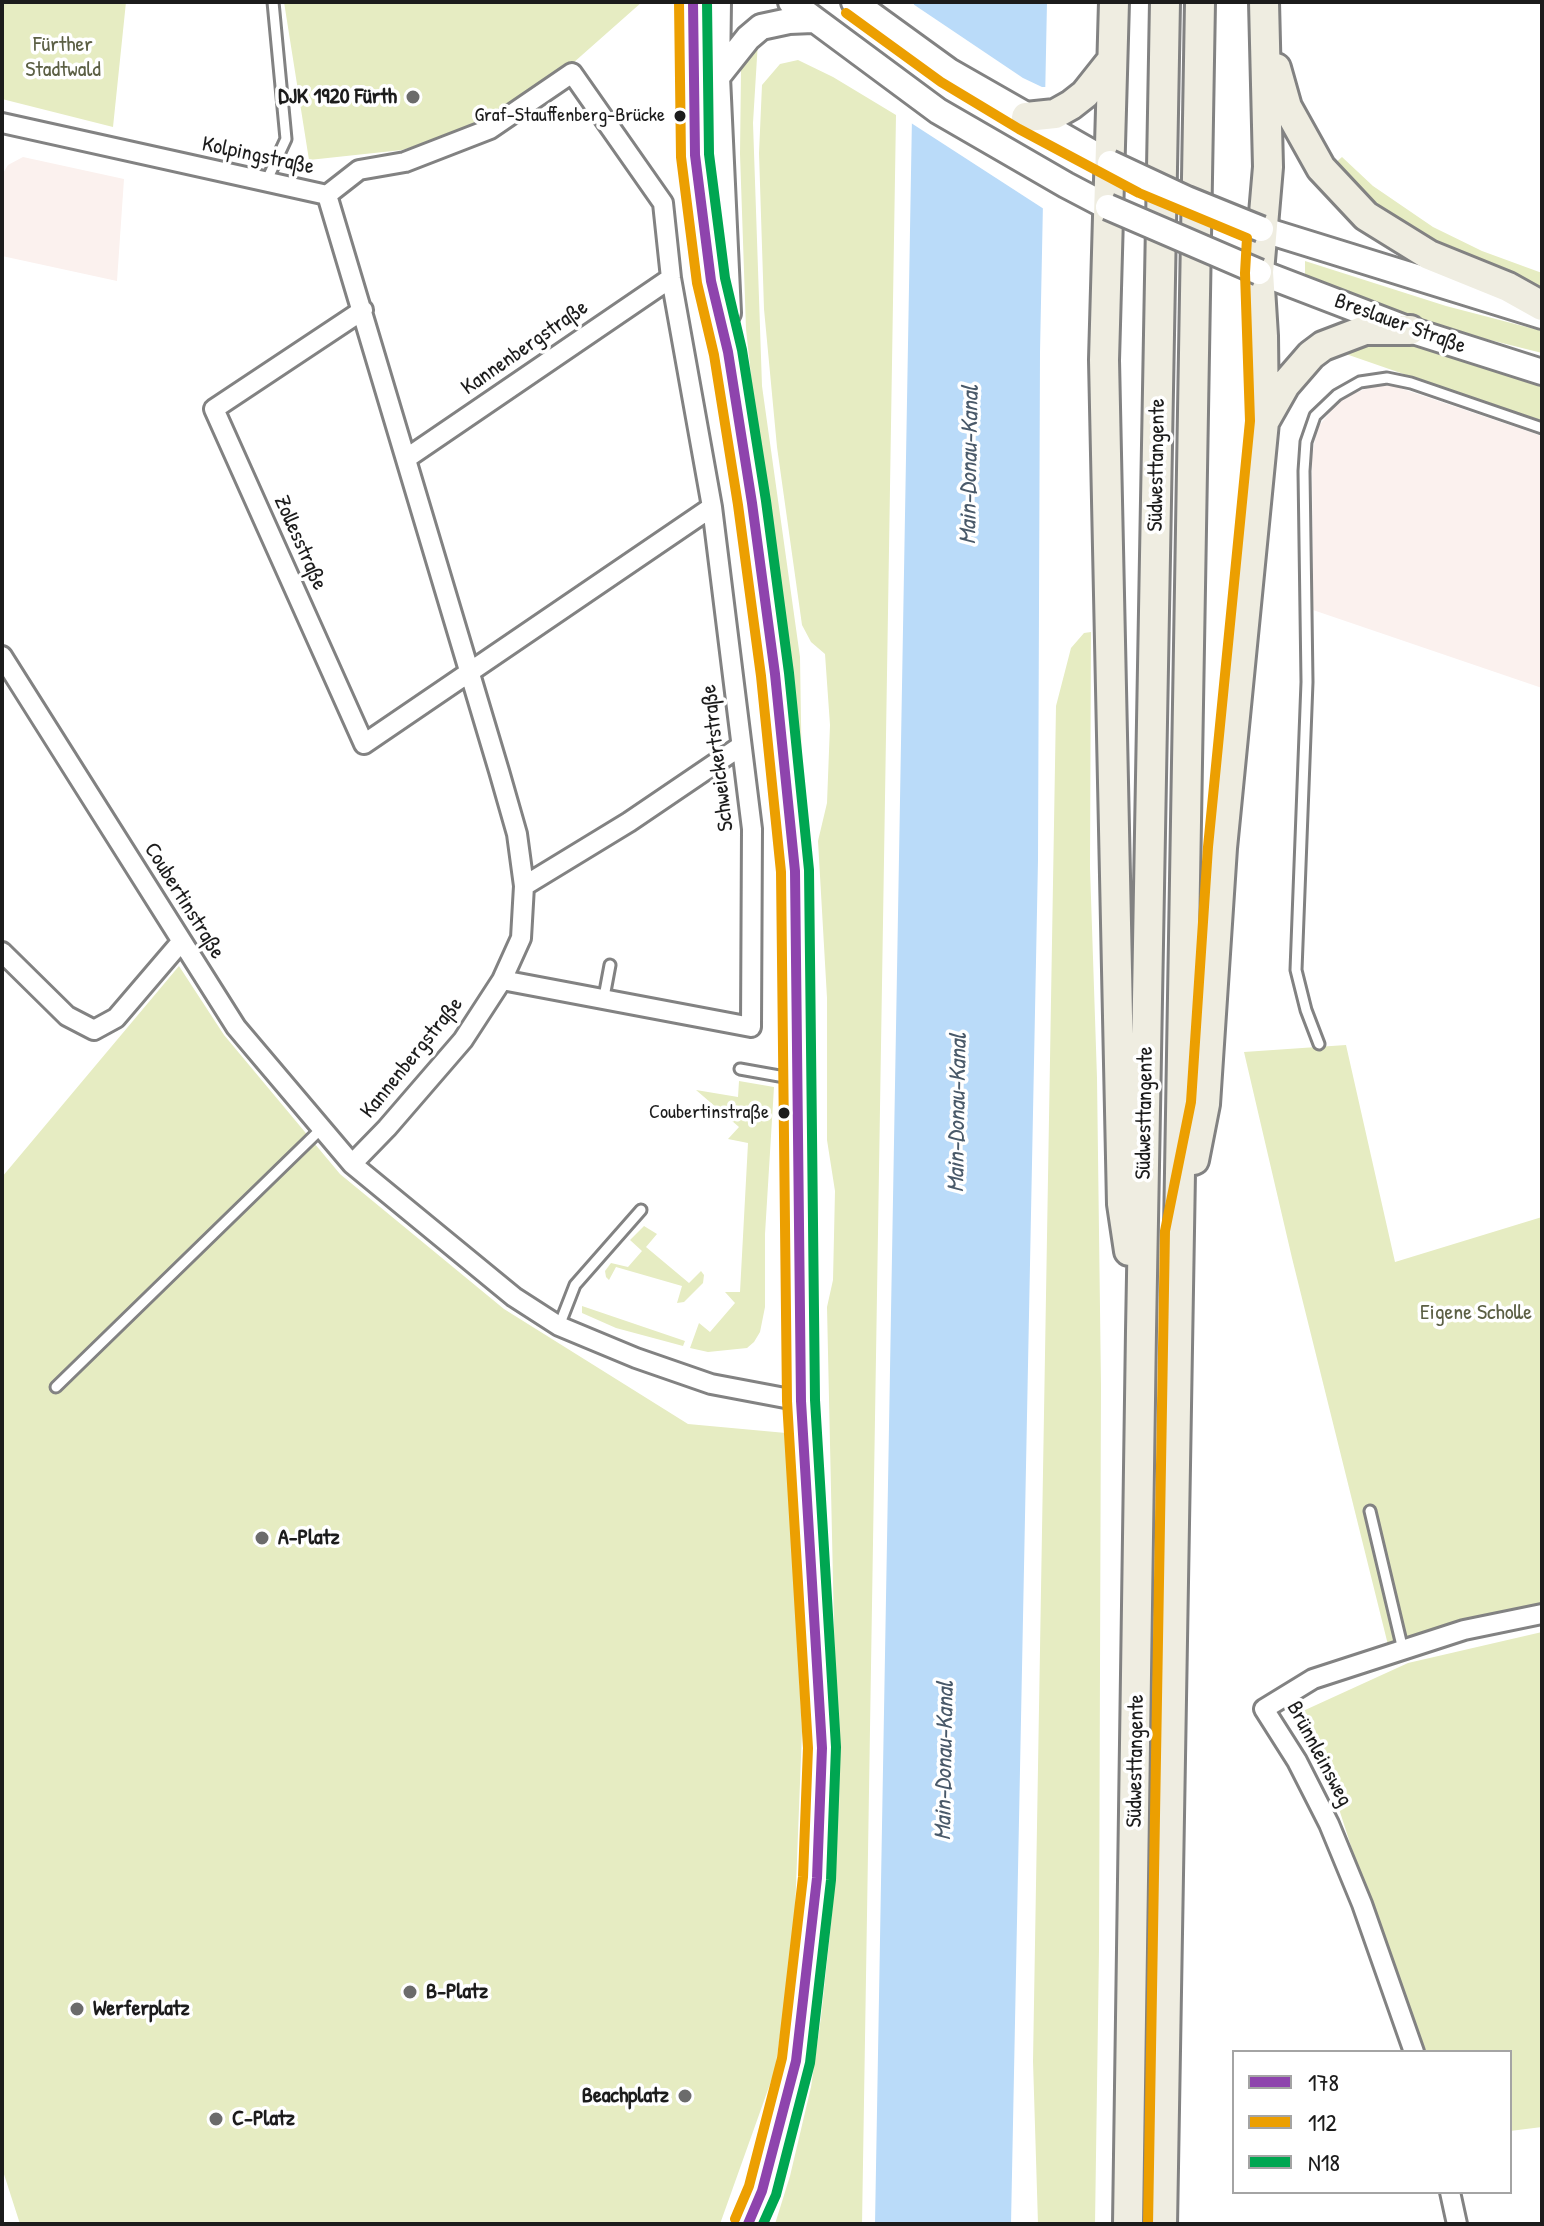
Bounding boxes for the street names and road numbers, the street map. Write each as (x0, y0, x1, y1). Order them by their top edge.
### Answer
street label: Kolpingstraße (200, 131, 316, 181)
street label: Breslauer Straße (1331, 288, 1469, 360)
street label: Kannenbergstraße (457, 295, 593, 401)
street label: Südwesttangente (1143, 398, 1171, 532)
street label: Zollesstraße (268, 492, 332, 594)
street label: Schweickertstraße (696, 683, 740, 833)
street label: Coubertinstraße (138, 838, 230, 964)
street label: Kannenbergstraße (355, 992, 469, 1124)
street label: Südwesttangente (1131, 1046, 1159, 1180)
street label: Südwesttangente (1122, 1694, 1150, 1828)
street label: Brünnleinsweg (1280, 1697, 1358, 1811)

